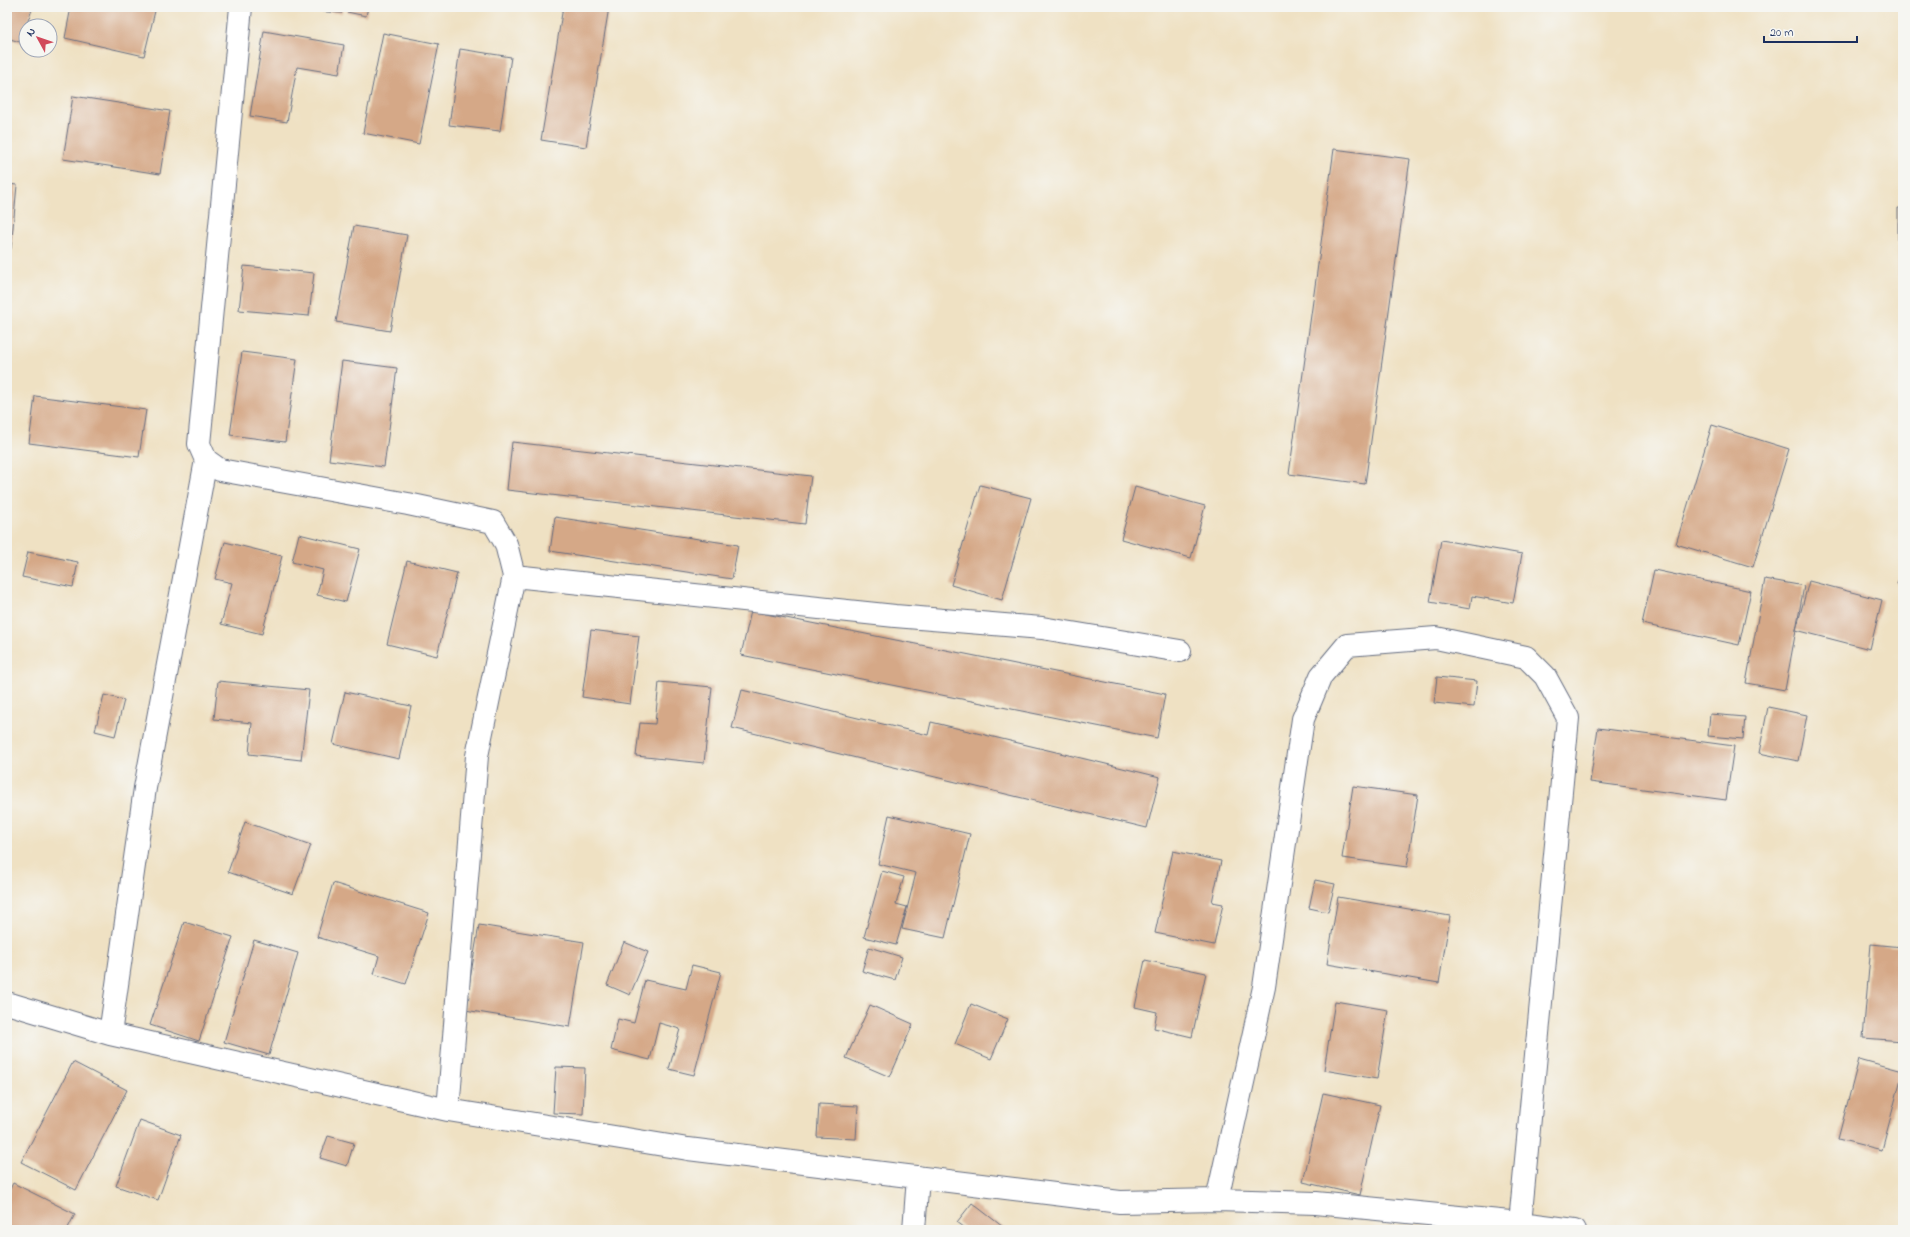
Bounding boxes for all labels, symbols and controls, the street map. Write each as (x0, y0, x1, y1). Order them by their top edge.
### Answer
north arrow (18, 18, 58, 58)
scale bar (1764, 18, 1857, 44)
text: N (23, 24, 40, 40)
text: 20 m (1770, 24, 1793, 42)

